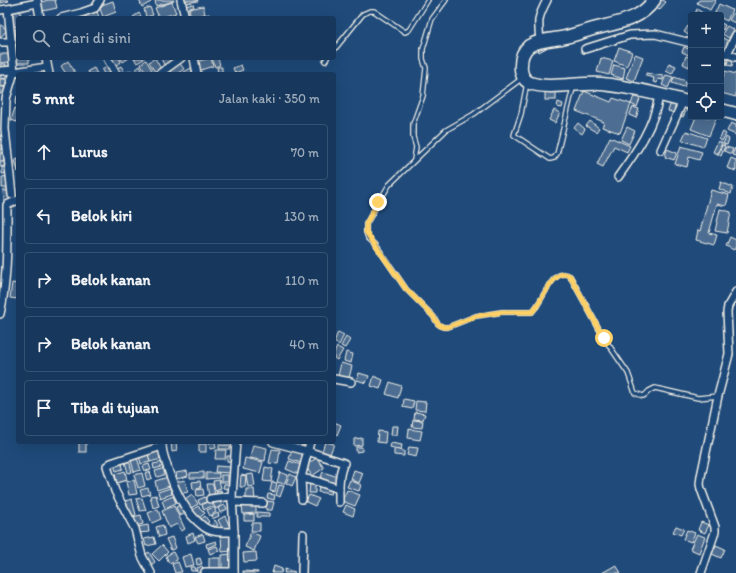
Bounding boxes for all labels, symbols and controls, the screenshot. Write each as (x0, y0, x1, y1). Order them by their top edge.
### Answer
map controls (688, 12, 724, 120)
button: + (688, 12, 724, 48)
search box (16, 16, 336, 60)
icon: search (30, 27, 52, 49)
text: Cari di sini (62, 29, 131, 47)
button: − (688, 48, 724, 84)
button: locate (688, 84, 724, 120)
text: 5 mnt (32, 88, 75, 108)
text: Jalan kaki · 350 m (219, 91, 320, 106)
icon: ahead (33, 141, 55, 163)
text: Lurus (71, 143, 108, 161)
text: 70 m (291, 145, 319, 160)
route end (369, 193, 387, 211)
icon: left (33, 205, 55, 227)
text: Belok kiri (71, 207, 132, 225)
text: 130 m (284, 209, 319, 224)
icon: right (33, 269, 55, 291)
text: Belok kanan (71, 271, 151, 289)
text: 110 m (285, 273, 319, 288)
route start (595, 329, 613, 347)
icon: right (33, 333, 55, 355)
text: Belok kanan (71, 335, 151, 353)
text: 40 m (289, 337, 319, 352)
icon: arrive (33, 397, 55, 419)
text: Tiba di tujuan (71, 399, 159, 417)

